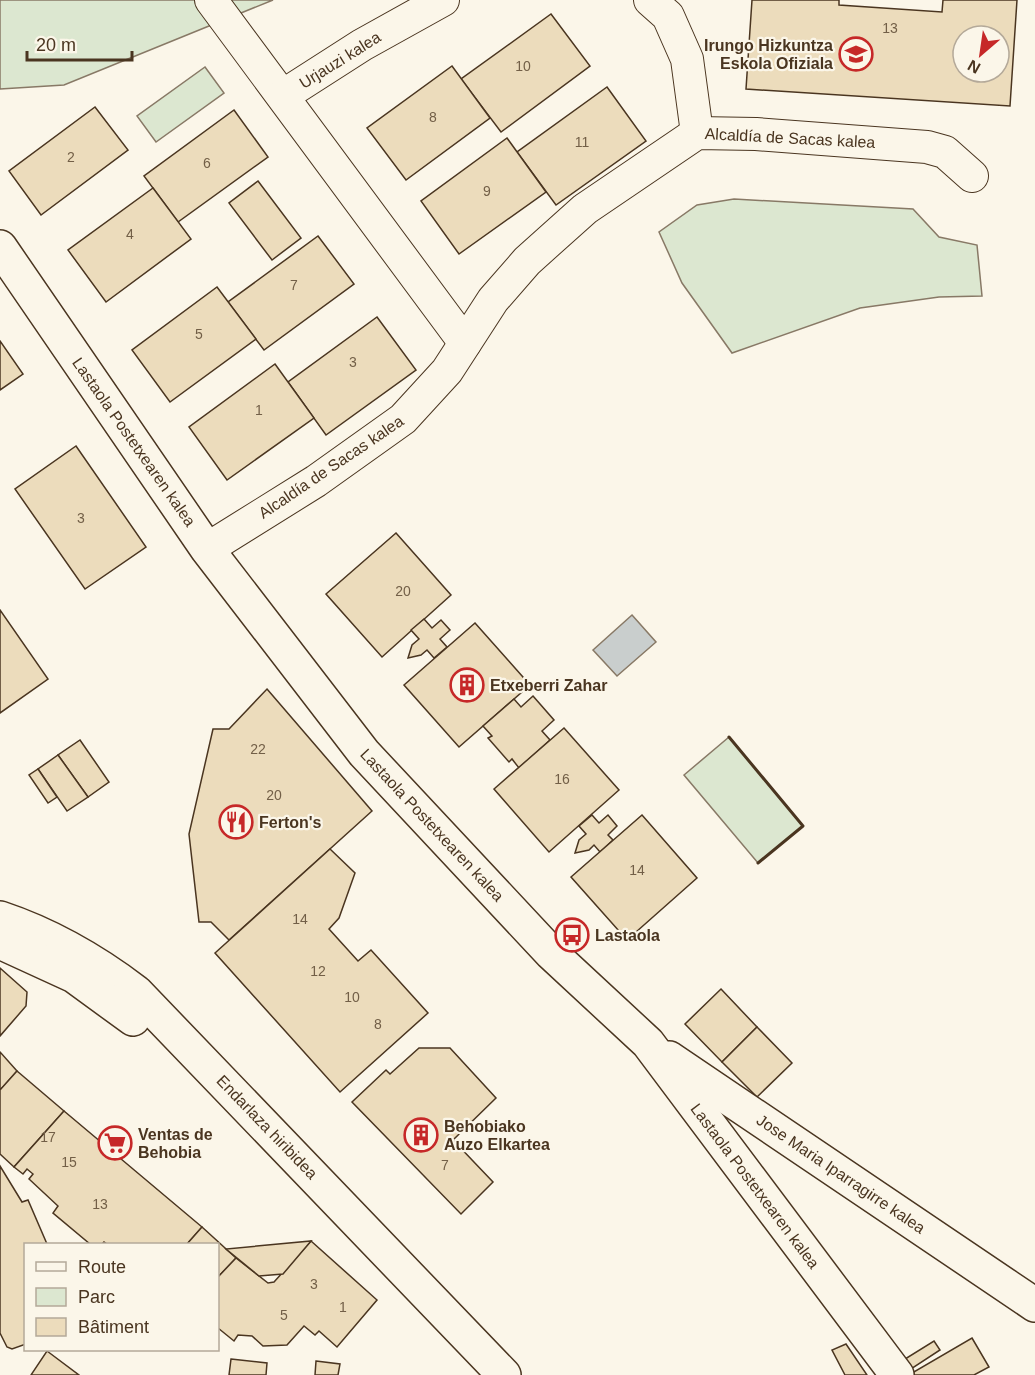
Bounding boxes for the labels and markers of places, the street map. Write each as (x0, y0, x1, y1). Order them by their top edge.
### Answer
school or university icon: Irungo Hizkuntza Eskola Ofiziala (838, 36, 874, 72)
place label: Irungo Hizkuntza Eskola Ofiziala (704, 37, 833, 72)
building icon: Etxeberri Zahar (449, 667, 485, 703)
place label: Etxeberri Zahar (490, 677, 607, 694)
restaurant icon: Ferton's (218, 804, 254, 840)
place label: Ferton's (259, 814, 322, 831)
bus stop icon: Lastaola (554, 917, 590, 953)
place label: Lastaola (595, 927, 660, 944)
building icon: Behobiako Auzo Elkartea (403, 1117, 439, 1153)
place label: Behobiako Auzo Elkartea (444, 1118, 550, 1153)
supermarket icon: Ventas de Behobia (97, 1125, 133, 1161)
place label: Ventas de Behobia (138, 1126, 213, 1161)

